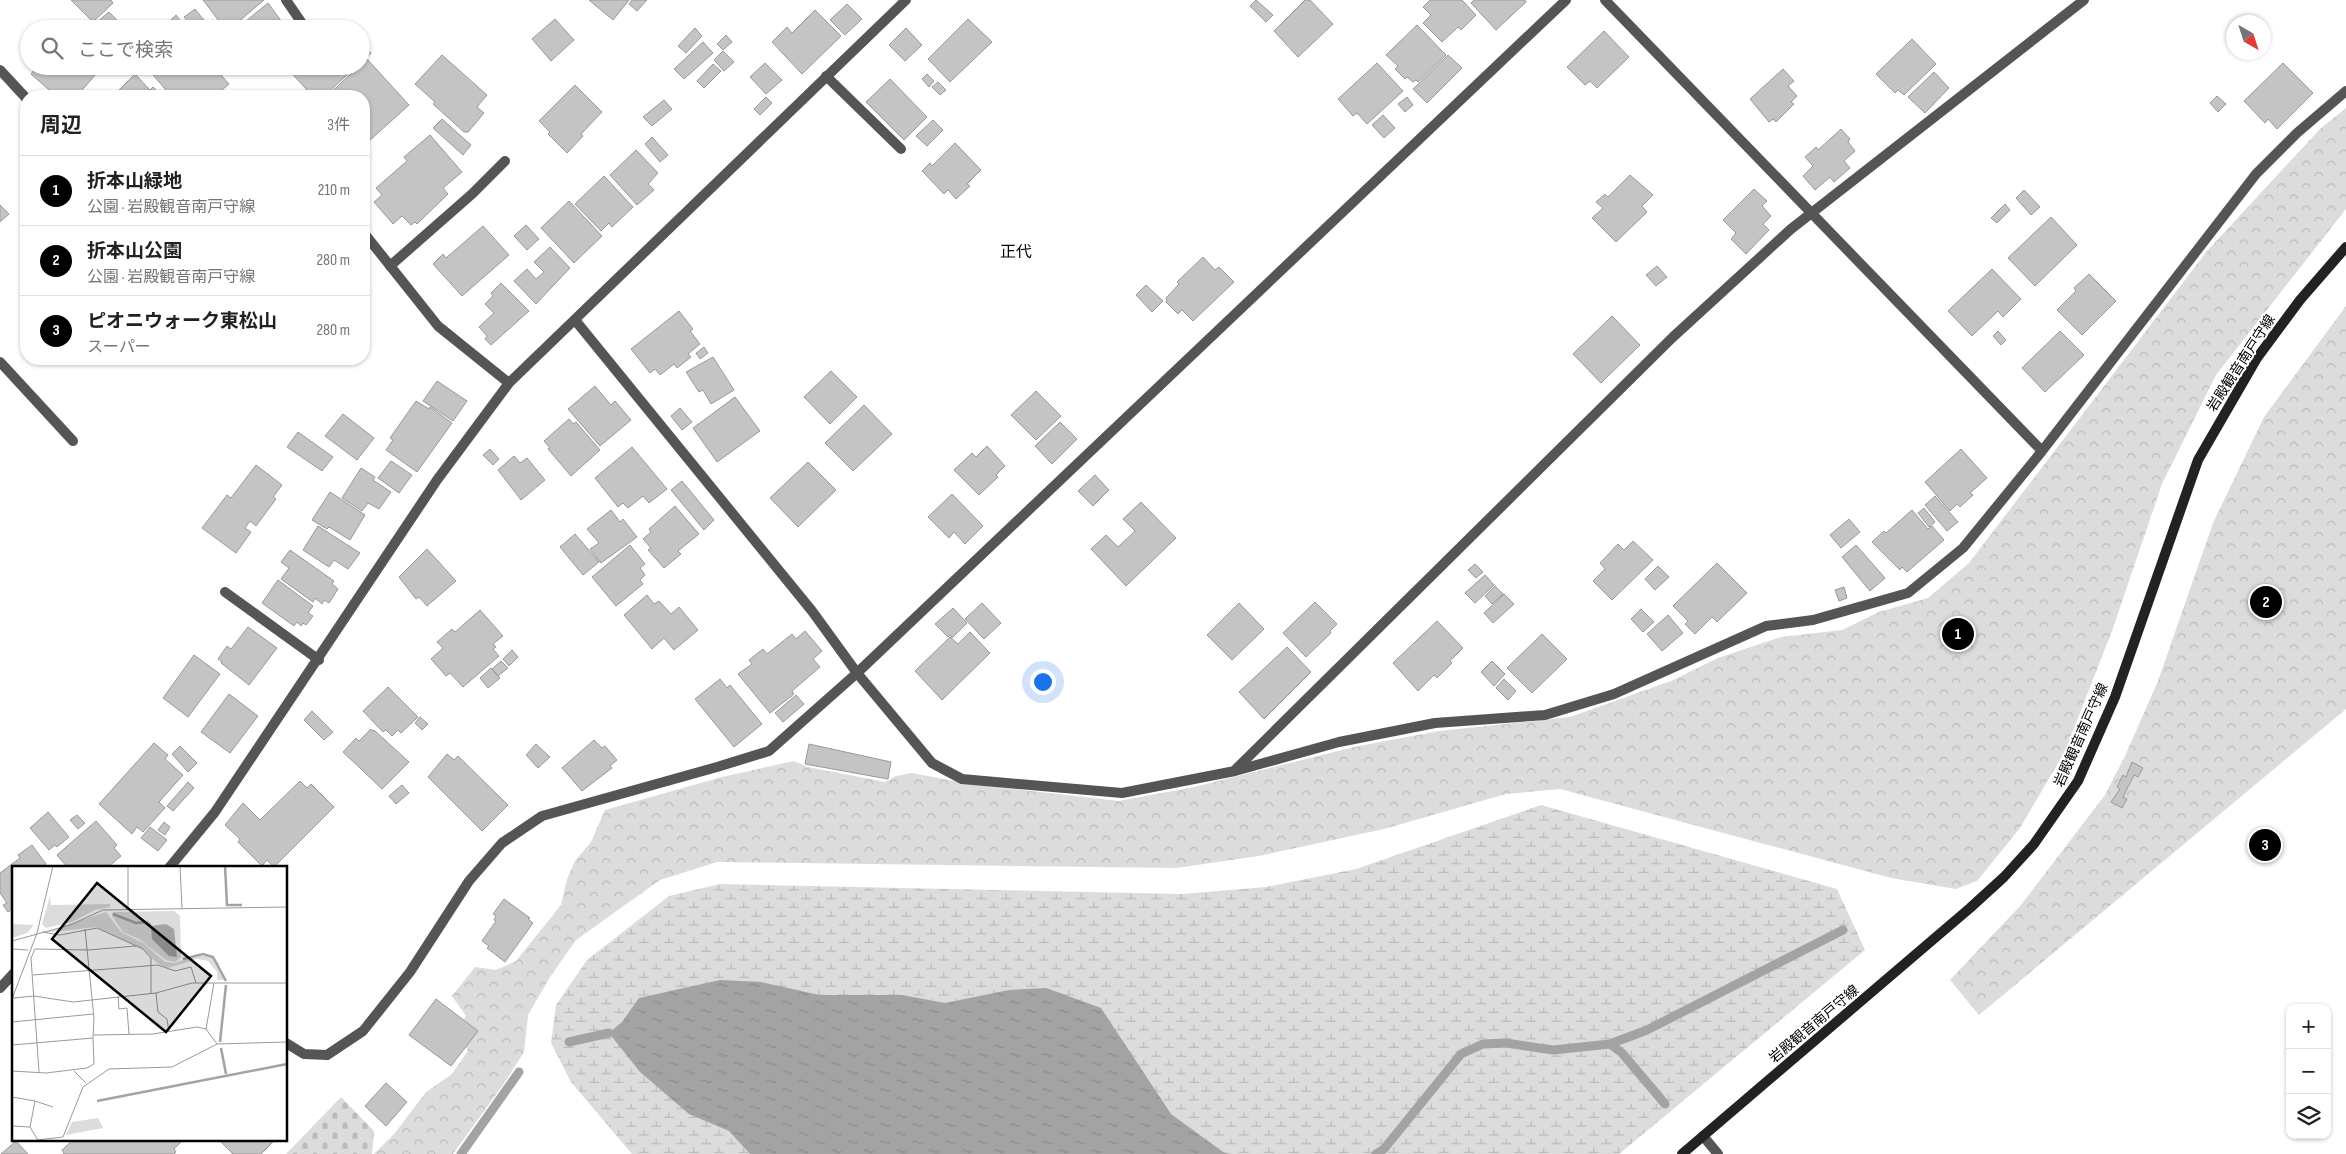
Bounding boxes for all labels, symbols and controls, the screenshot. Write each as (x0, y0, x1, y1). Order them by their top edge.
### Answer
north arrow (2226, 15, 2271, 60)
search box (20, 20, 370, 75)
icon: search (38, 34, 66, 62)
text: ここで検索 (78, 39, 173, 62)
text: 周辺 (40, 113, 82, 138)
text: 3件 (327, 116, 350, 135)
text: 折本山緑地 (87, 170, 182, 193)
text: 1 (53, 181, 59, 200)
text: 210 m (318, 181, 350, 200)
text: 公園 · 岩殿観音南戸守線 (87, 198, 255, 217)
text: 折本山公園 (87, 240, 182, 263)
district label: 正代 (1000, 243, 1032, 262)
text: 2 (52, 251, 60, 270)
text: 280 m (316, 251, 350, 270)
text: 公園 · 岩殿観音南戸守線 (87, 268, 255, 287)
text: ピオニウォーク東松山 (87, 310, 277, 333)
street label: 岩殿観音南戸守線 (2203, 311, 2279, 415)
text: 3 (52, 321, 60, 340)
text: 280 m (316, 321, 350, 340)
text: スーパー (87, 338, 151, 357)
pin: 2 (2250, 583, 2282, 621)
pin: 1 (1942, 615, 1974, 653)
your location (1030, 669, 1056, 695)
street label: 岩殿観音南戸守線 (2050, 680, 2112, 790)
pin: 3 (2249, 826, 2281, 864)
inset map (12, 866, 288, 1142)
street label: 岩殿観音南戸守線 (1766, 981, 1862, 1067)
map controls (2286, 1004, 2331, 1139)
button: + (2286, 1004, 2331, 1049)
button: − (2286, 1049, 2331, 1094)
button: layers (2286, 1094, 2331, 1139)

